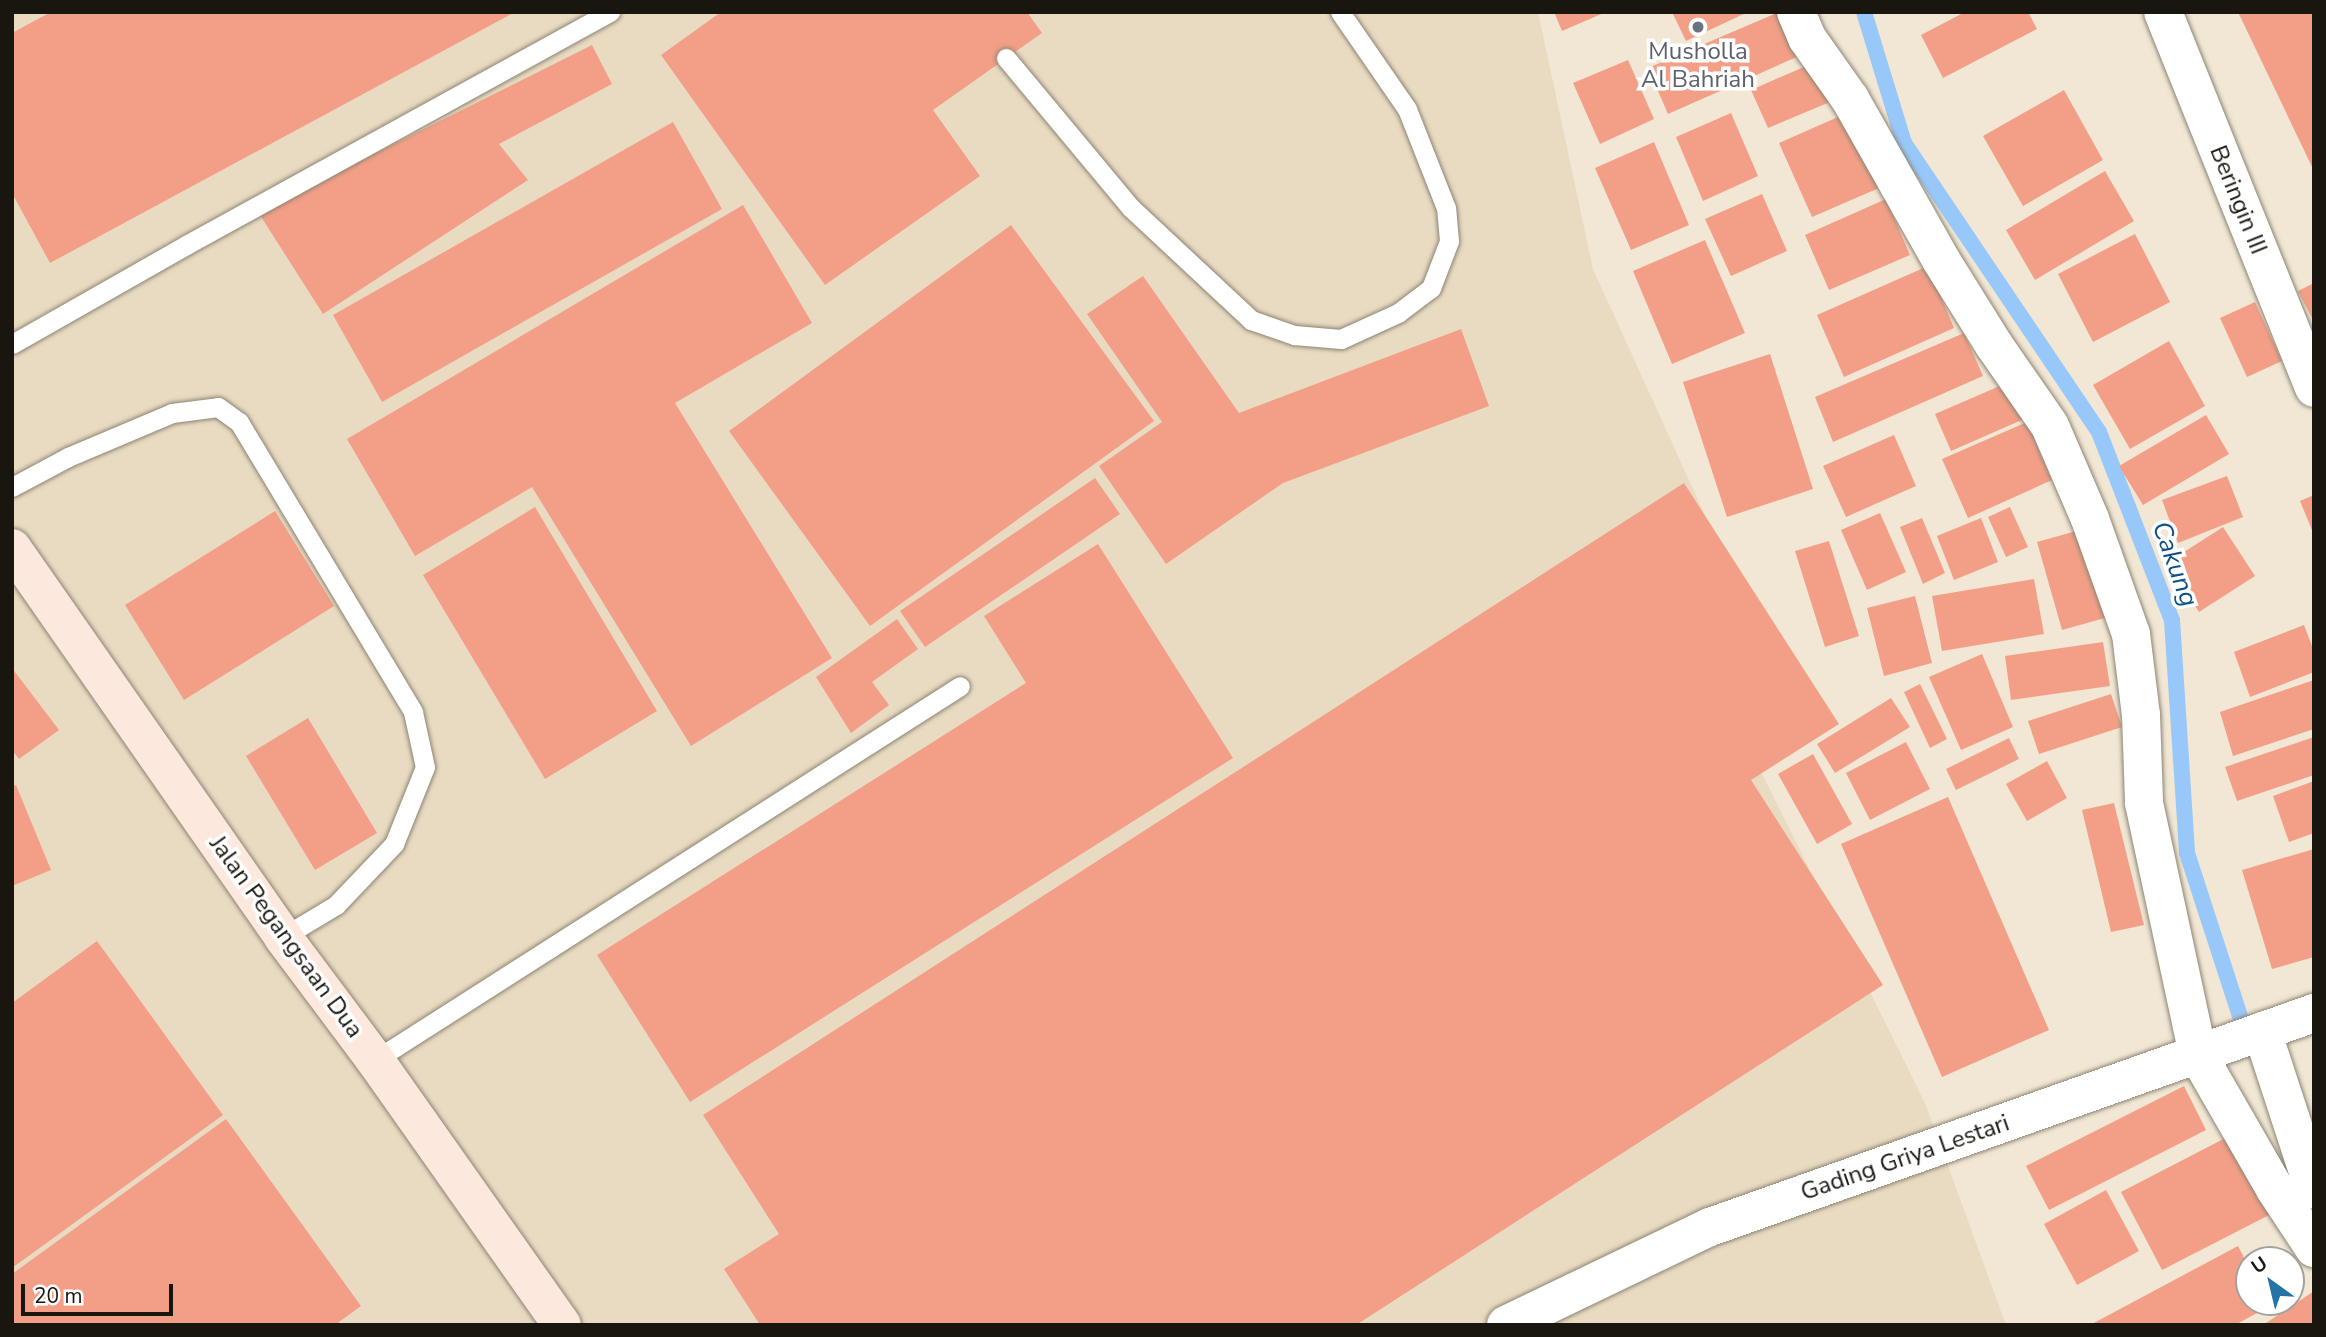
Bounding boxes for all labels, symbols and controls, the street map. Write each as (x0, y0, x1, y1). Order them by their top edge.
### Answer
marker: Musholla Al Bahriah (1690, 19, 1706, 35)
place label: Musholla Al Bahriah (1641, 38, 1755, 94)
street label: Beringin III (2203, 141, 2273, 259)
water label: Cakung (2145, 517, 2205, 611)
street label: Jalan Pegangsaan Dua (203, 830, 369, 1044)
street label: Gading Griya Lestari (1797, 1109, 2013, 1207)
north arrow (2235, 1246, 2305, 1316)
text: U (2246, 1251, 2272, 1280)
scale bar (24, 1270, 177, 1314)
text: 20 m (34, 1282, 83, 1310)

